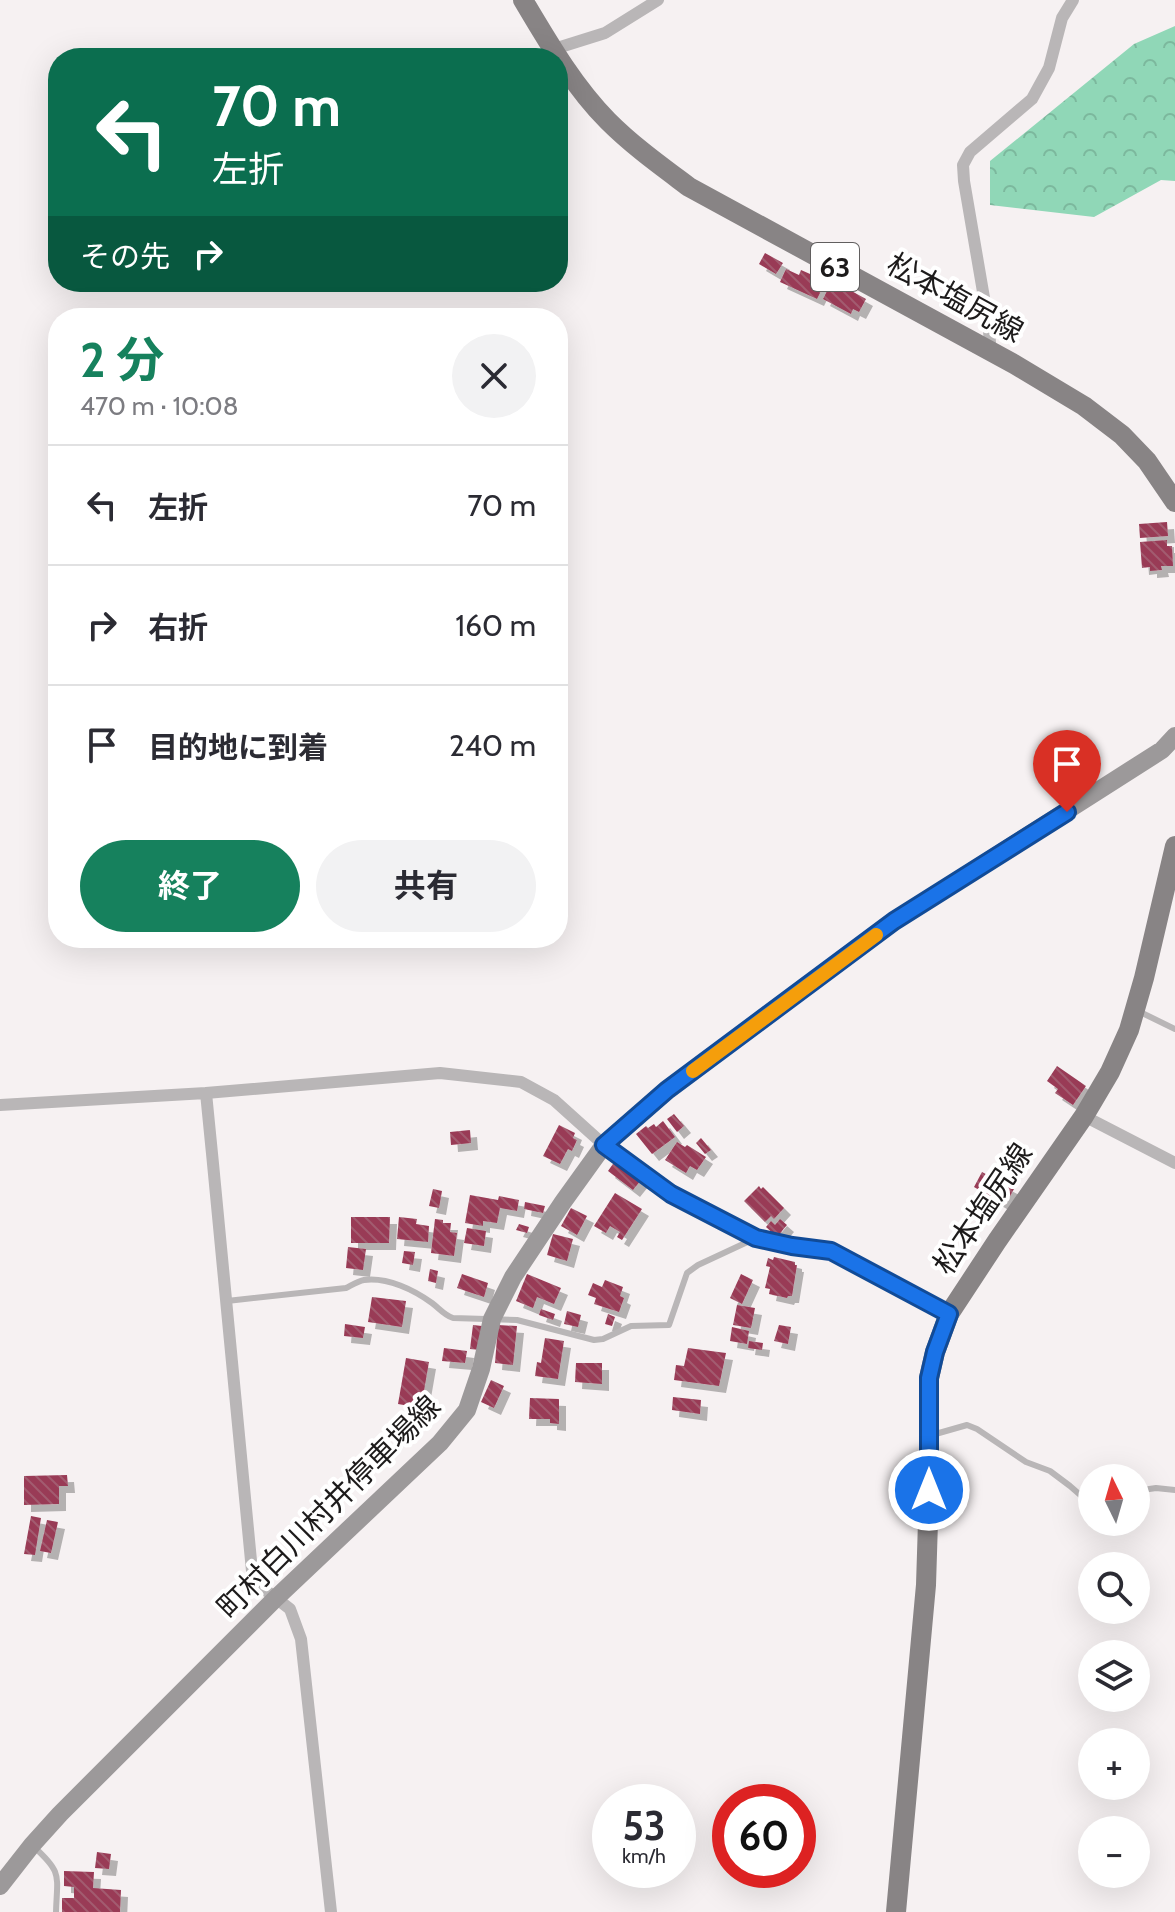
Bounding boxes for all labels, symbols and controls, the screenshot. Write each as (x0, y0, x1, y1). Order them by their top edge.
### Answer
text: 70 m (212, 72, 341, 140)
icon: left (80, 80, 184, 184)
text: 左折 (212, 147, 284, 191)
icon: right (186, 232, 230, 276)
text: その先 (80, 238, 170, 275)
road number: 63 (811, 243, 859, 291)
street label: 松本塩尻線 (881, 245, 1030, 350)
text: 2 分 (80, 331, 164, 389)
button: close (452, 334, 536, 418)
text: 470 m · 10:08 (80, 390, 239, 422)
icon: left (80, 483, 124, 527)
text: 70 m (467, 487, 536, 524)
text: 左折 (148, 489, 208, 526)
icon: right (80, 603, 124, 647)
text: 160 m (455, 607, 536, 644)
text: 右折 (148, 609, 208, 646)
icon: arrive (80, 723, 124, 767)
text: 240 m (449, 727, 536, 764)
text: 目的地に到着 (148, 729, 328, 766)
pin (1033, 730, 1101, 812)
icon: arrive (1045, 742, 1089, 786)
button: 終了 (80, 840, 300, 932)
button: 共有 (316, 840, 536, 932)
street label: 松本塩尻線 (925, 1136, 1040, 1281)
street label: 町村白川村井停車場線 (209, 1387, 448, 1626)
position arrow (887, 1448, 971, 1532)
north arrow (1078, 1464, 1150, 1536)
map controls (1078, 1464, 1150, 1888)
button: search (1078, 1552, 1150, 1624)
button: layers (1078, 1640, 1150, 1712)
button: + (1078, 1728, 1150, 1800)
speed limit sign: 60 (712, 1784, 816, 1888)
text: 53 (622, 1801, 666, 1850)
button: − (1078, 1816, 1150, 1888)
text: km/h (622, 1844, 666, 1868)

